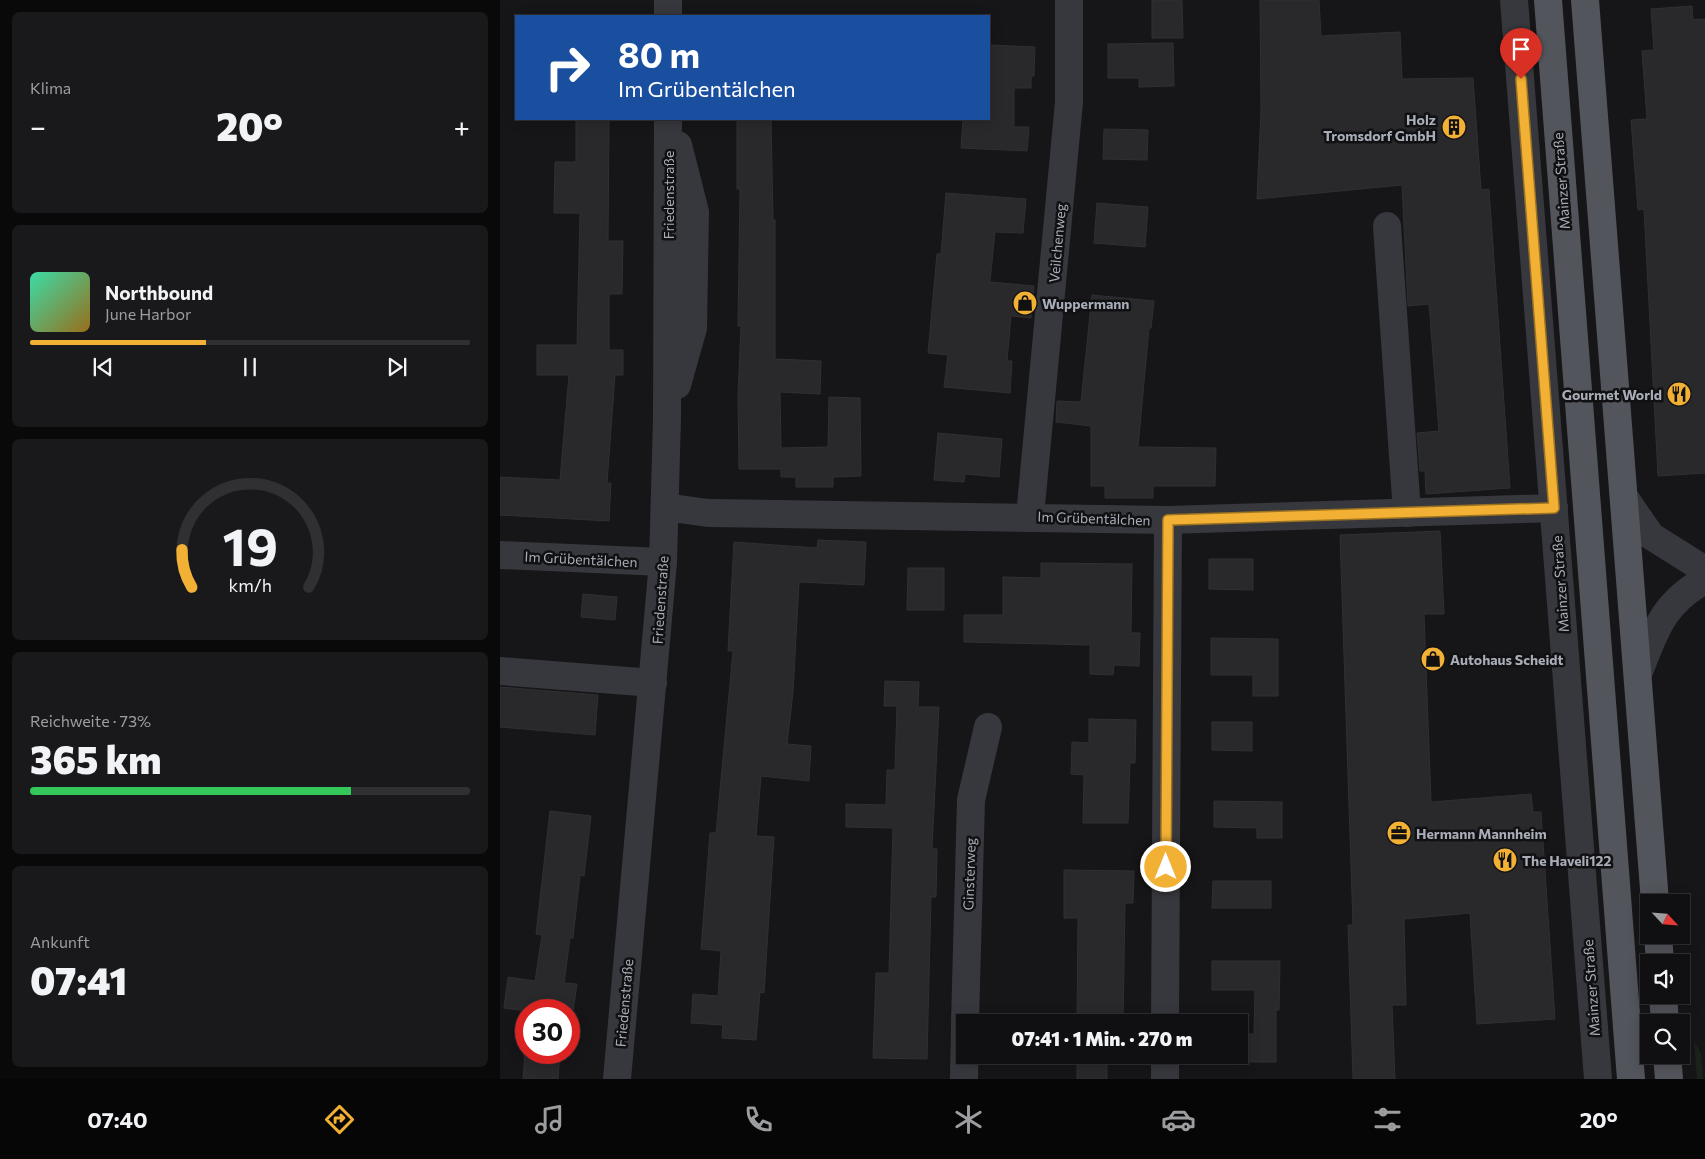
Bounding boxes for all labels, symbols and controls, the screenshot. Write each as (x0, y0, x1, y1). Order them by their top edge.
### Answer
pin (1500, 28, 1542, 79)
text: 80 m (618, 32, 700, 75)
icon: right (535, 35, 600, 100)
icon: arrive (1507, 35, 1535, 63)
text: Im Grübentälchen (618, 75, 796, 102)
text: Klima (30, 78, 71, 97)
text: 20° (216, 102, 283, 149)
text: − (30, 109, 46, 143)
text: + (454, 109, 470, 143)
place label: Holz Tromsdorf GmbH (1323, 111, 1436, 144)
building icon: Holz Tromsdorf GmbH (1441, 114, 1467, 140)
street label: Mainzer Straße (1549, 132, 1573, 230)
street label: Friedenstraße (660, 151, 677, 239)
street label: Veilchenweg (1045, 202, 1069, 283)
text: Northbound (105, 281, 213, 304)
shop icon: Wuppermann (1012, 290, 1038, 316)
place label: Wuppermann (1042, 295, 1129, 312)
text: June Harbor (105, 304, 191, 323)
icon: previous (89, 353, 117, 381)
icon: pause (236, 353, 264, 381)
icon: next (383, 353, 411, 381)
restaurant icon: Gourmet World (1666, 381, 1692, 407)
place label: Gourmet World (1562, 386, 1662, 403)
street label: Im Grübentälchen (1037, 508, 1151, 528)
text: 19 (222, 513, 278, 577)
street label: Mainzer Straße (1548, 535, 1572, 633)
street label: Im Grübentälchen (524, 548, 638, 570)
street label: Friedenstraße (648, 555, 672, 645)
text: km/h (228, 574, 272, 596)
shop icon: Autohaus Scheidt (1420, 646, 1446, 672)
place label: Autohaus Scheidt (1450, 651, 1564, 668)
text: Reichweite · 73% (30, 711, 151, 730)
text: 365 km (30, 735, 161, 782)
office icon: Hermann Mannheim (1386, 820, 1412, 846)
place label: Hermann Mannheim (1416, 825, 1547, 842)
street label: Ginsterweg (959, 837, 979, 911)
position arrow (1139, 840, 1191, 892)
restaurant icon: The Haveli122 (1492, 847, 1518, 873)
place label: The Haveli122 (1522, 852, 1612, 869)
north arrow (1640, 894, 1690, 944)
map controls (1640, 894, 1690, 1064)
text: Ankunft (30, 932, 90, 951)
street label: Mainzer Straße (1579, 939, 1603, 1037)
button: sound (1640, 954, 1690, 1004)
text: 07:41 (30, 956, 127, 1003)
street label: Friedenstraße (612, 958, 636, 1048)
speed limit sign: 30 (515, 999, 580, 1064)
button: search (1640, 1014, 1690, 1064)
text: 07:41 · 1 Min. · 270 m (1012, 1027, 1192, 1050)
icon: directions (322, 1102, 357, 1137)
icon: music (532, 1102, 567, 1137)
icon: phone (741, 1102, 776, 1137)
icon: climate (951, 1102, 986, 1137)
icon: car (1161, 1102, 1196, 1137)
icon: filters (1370, 1102, 1405, 1137)
text: 07:40 (87, 1106, 148, 1133)
text: 20° (1580, 1106, 1618, 1133)

